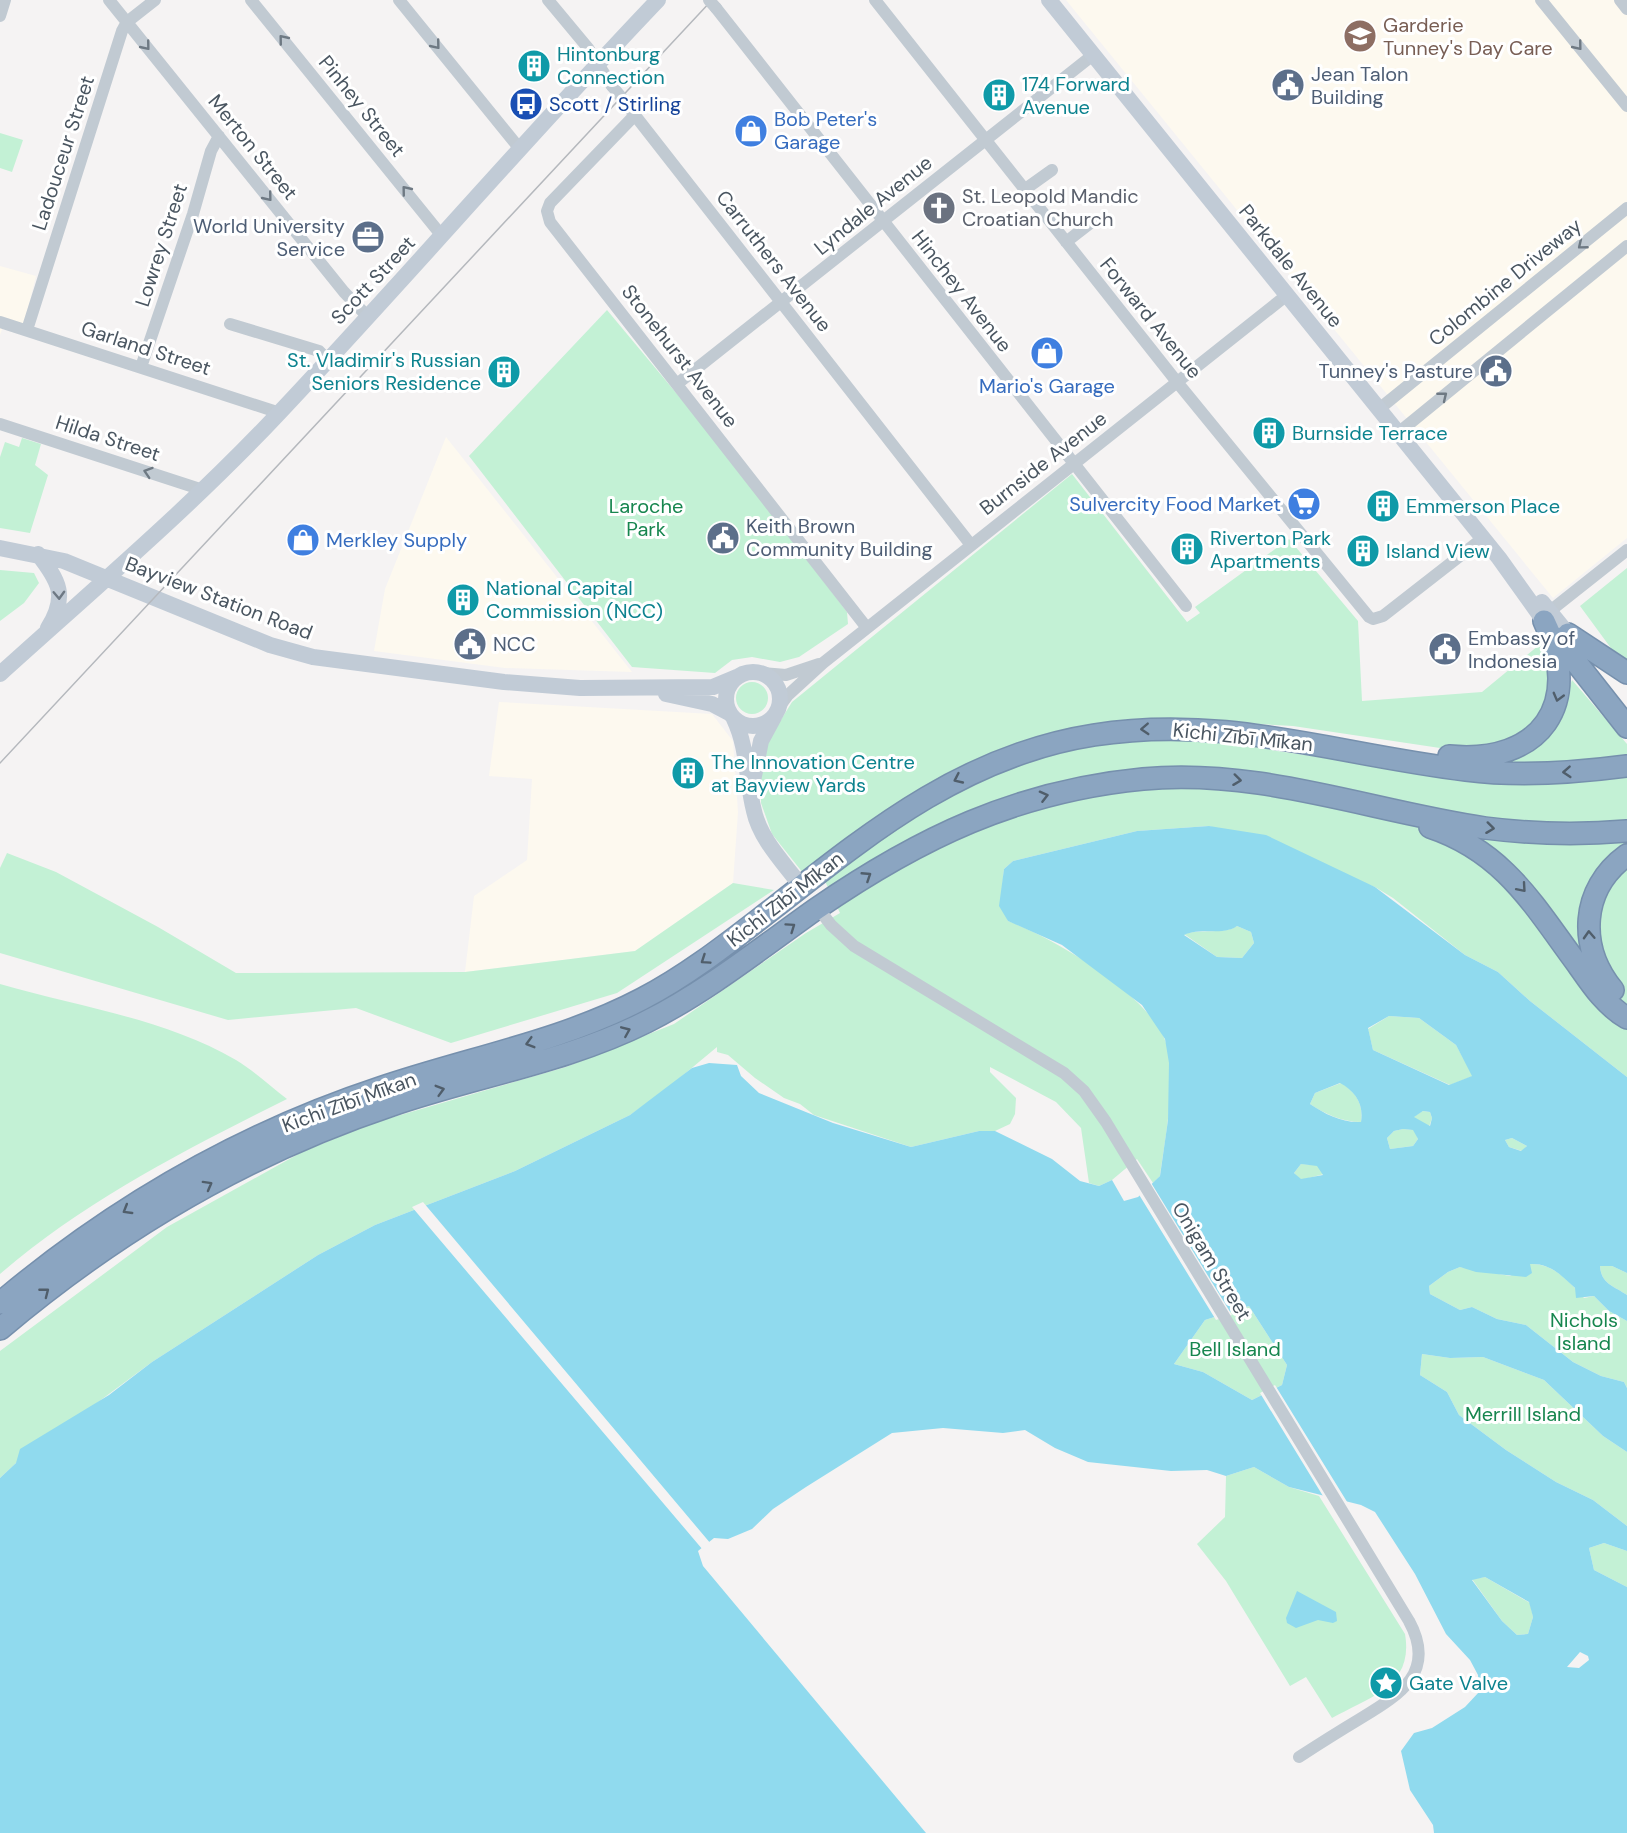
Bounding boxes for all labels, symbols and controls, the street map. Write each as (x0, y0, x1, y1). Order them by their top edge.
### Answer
place label: Garderie Tunney's Day Care (1383, 12, 1553, 61)
school or university icon: Garderie Tunney's Day Care (1342, 18, 1378, 54)
one-way arrow (279, 35, 290, 46)
one-way arrow (429, 38, 440, 49)
one-way arrow (138, 39, 149, 50)
one-way arrow (1570, 39, 1581, 50)
place label: Hintonburg Connection (557, 41, 665, 90)
building icon: Hintonburg Connection (516, 48, 552, 84)
street label: Pinhey Street (313, 50, 411, 162)
place label: Jean Talon Building (1311, 61, 1408, 110)
public building icon: Jean Talon Building (1270, 67, 1306, 103)
place label: 174 Forward Avenue (1022, 71, 1130, 120)
street label: Ladouceur Street (26, 72, 100, 234)
building icon: 174 Forward Avenue (981, 77, 1017, 113)
bus stop icon: Scott / Stirling (508, 86, 544, 122)
street label: Merton Street (202, 89, 304, 205)
place label: Scott / Stirling (549, 91, 681, 117)
place label: Bob Peter's Garage (774, 106, 877, 155)
shop icon: Bob Peter's Garage (733, 113, 769, 149)
street label: Lyndale Avenue (809, 149, 937, 261)
street label: Lowrey Street (129, 180, 193, 310)
place label: St. Leopold Mandic Croatian Church (962, 183, 1139, 232)
street label: Carruthers Avenue (711, 185, 837, 337)
one-way arrow (402, 186, 413, 197)
one-way arrow (261, 190, 272, 201)
church icon: St. Leopold Mandic Croatian Church (921, 190, 957, 226)
street label: Parkdale Avenue (1233, 199, 1349, 333)
street label: Colombine Driveway (1423, 212, 1587, 352)
place label: World University Service (193, 213, 345, 262)
office icon: World University Service (350, 219, 386, 255)
street label: Hinchey Avenue (906, 225, 1018, 357)
street label: Scott Street (325, 230, 421, 330)
one-way arrow (1578, 238, 1589, 249)
street label: Forward Avenue (1094, 252, 1208, 384)
street label: Stonehurst Avenue (616, 279, 744, 433)
street label: Garland Street (78, 315, 214, 381)
shop icon: Mario's Garage (1029, 335, 1065, 371)
place label: St. Vladimir's Russian Seniors Residence (287, 347, 481, 396)
public building icon: Tunney's Pasture (1478, 353, 1514, 389)
building icon: St. Vladimir's Russian Seniors Residence (486, 354, 522, 390)
place label: Tunney's Pasture (1318, 358, 1473, 384)
place label: Mario's Garage (979, 373, 1115, 399)
one-way arrow (1436, 392, 1447, 403)
street label: Burnside Avenue (974, 405, 1112, 521)
street label: Hilda Street (52, 409, 164, 467)
building icon: Burnside Terrace (1251, 415, 1287, 451)
place label: Burnside Terrace (1292, 420, 1448, 446)
one-way arrow (143, 466, 154, 479)
supermarket icon: Sulvercity Food Market (1286, 486, 1322, 522)
building icon: Emmerson Place (1365, 488, 1401, 524)
place label: Sulvercity Food Market (1069, 491, 1281, 517)
park label: Laroche Park (609, 493, 683, 542)
place label: Emmerson Place (1406, 493, 1560, 519)
place label: Keith Brown Community Building (746, 513, 933, 562)
public building icon: Keith Brown Community Building (705, 520, 741, 556)
shop icon: Merkley Supply (285, 522, 321, 558)
place label: Riverton Park Apartments (1210, 525, 1331, 574)
place label: Merkley Supply (326, 527, 467, 553)
building icon: Riverton Park Apartments (1169, 531, 1205, 567)
building icon: Island View (1345, 533, 1381, 569)
place label: Island View (1386, 538, 1490, 564)
street label: Bayview Station Road (122, 550, 316, 646)
place label: National Capital Commission (NCC) (486, 575, 663, 624)
building icon: National Capital Commission (NCC) (445, 582, 481, 618)
one-way arrow (52, 590, 65, 599)
place label: Embassy of Indonesia (1468, 625, 1575, 674)
public building icon: NCC (452, 626, 488, 662)
place label: NCC (493, 631, 536, 657)
public building icon: Embassy of Indonesia (1427, 631, 1463, 667)
one-way arrow (1552, 692, 1565, 702)
street label: Kichi Zībī Mīkan (1172, 717, 1314, 757)
one-way arrow (1141, 723, 1150, 736)
place label: The Innovation Centre at Bayview Yards (711, 749, 915, 798)
building icon: The Innovation Centre at Bayview Yards (670, 755, 706, 791)
one-way arrow (1563, 766, 1572, 779)
one-way arrow (953, 771, 964, 783)
one-way arrow (1233, 773, 1242, 785)
one-way arrow (1039, 790, 1049, 803)
one-way arrow (1486, 821, 1495, 834)
street label: Kichi Zībī Mīkan (722, 845, 848, 953)
one-way arrow (861, 871, 871, 883)
one-way arrow (1515, 882, 1526, 892)
one-way arrow (784, 923, 795, 934)
one-way arrow (1583, 931, 1596, 940)
one-way arrow (701, 953, 712, 964)
one-way arrow (620, 1026, 631, 1038)
one-way arrow (525, 1036, 536, 1048)
street label: Kichi Zībī Mīkan (278, 1066, 420, 1138)
one-way arrow (434, 1085, 445, 1097)
one-way arrow (202, 1181, 212, 1192)
street label: Onigam Street (1166, 1197, 1258, 1325)
one-way arrow (123, 1202, 133, 1214)
one-way arrow (39, 1288, 50, 1299)
park label: Nichols Island (1550, 1307, 1618, 1356)
park label: Bell Island (1189, 1336, 1281, 1362)
park label: Merrill Island (1465, 1401, 1581, 1427)
place icon: Gate Valve (1368, 1665, 1404, 1701)
place label: Gate Valve (1409, 1670, 1508, 1696)

